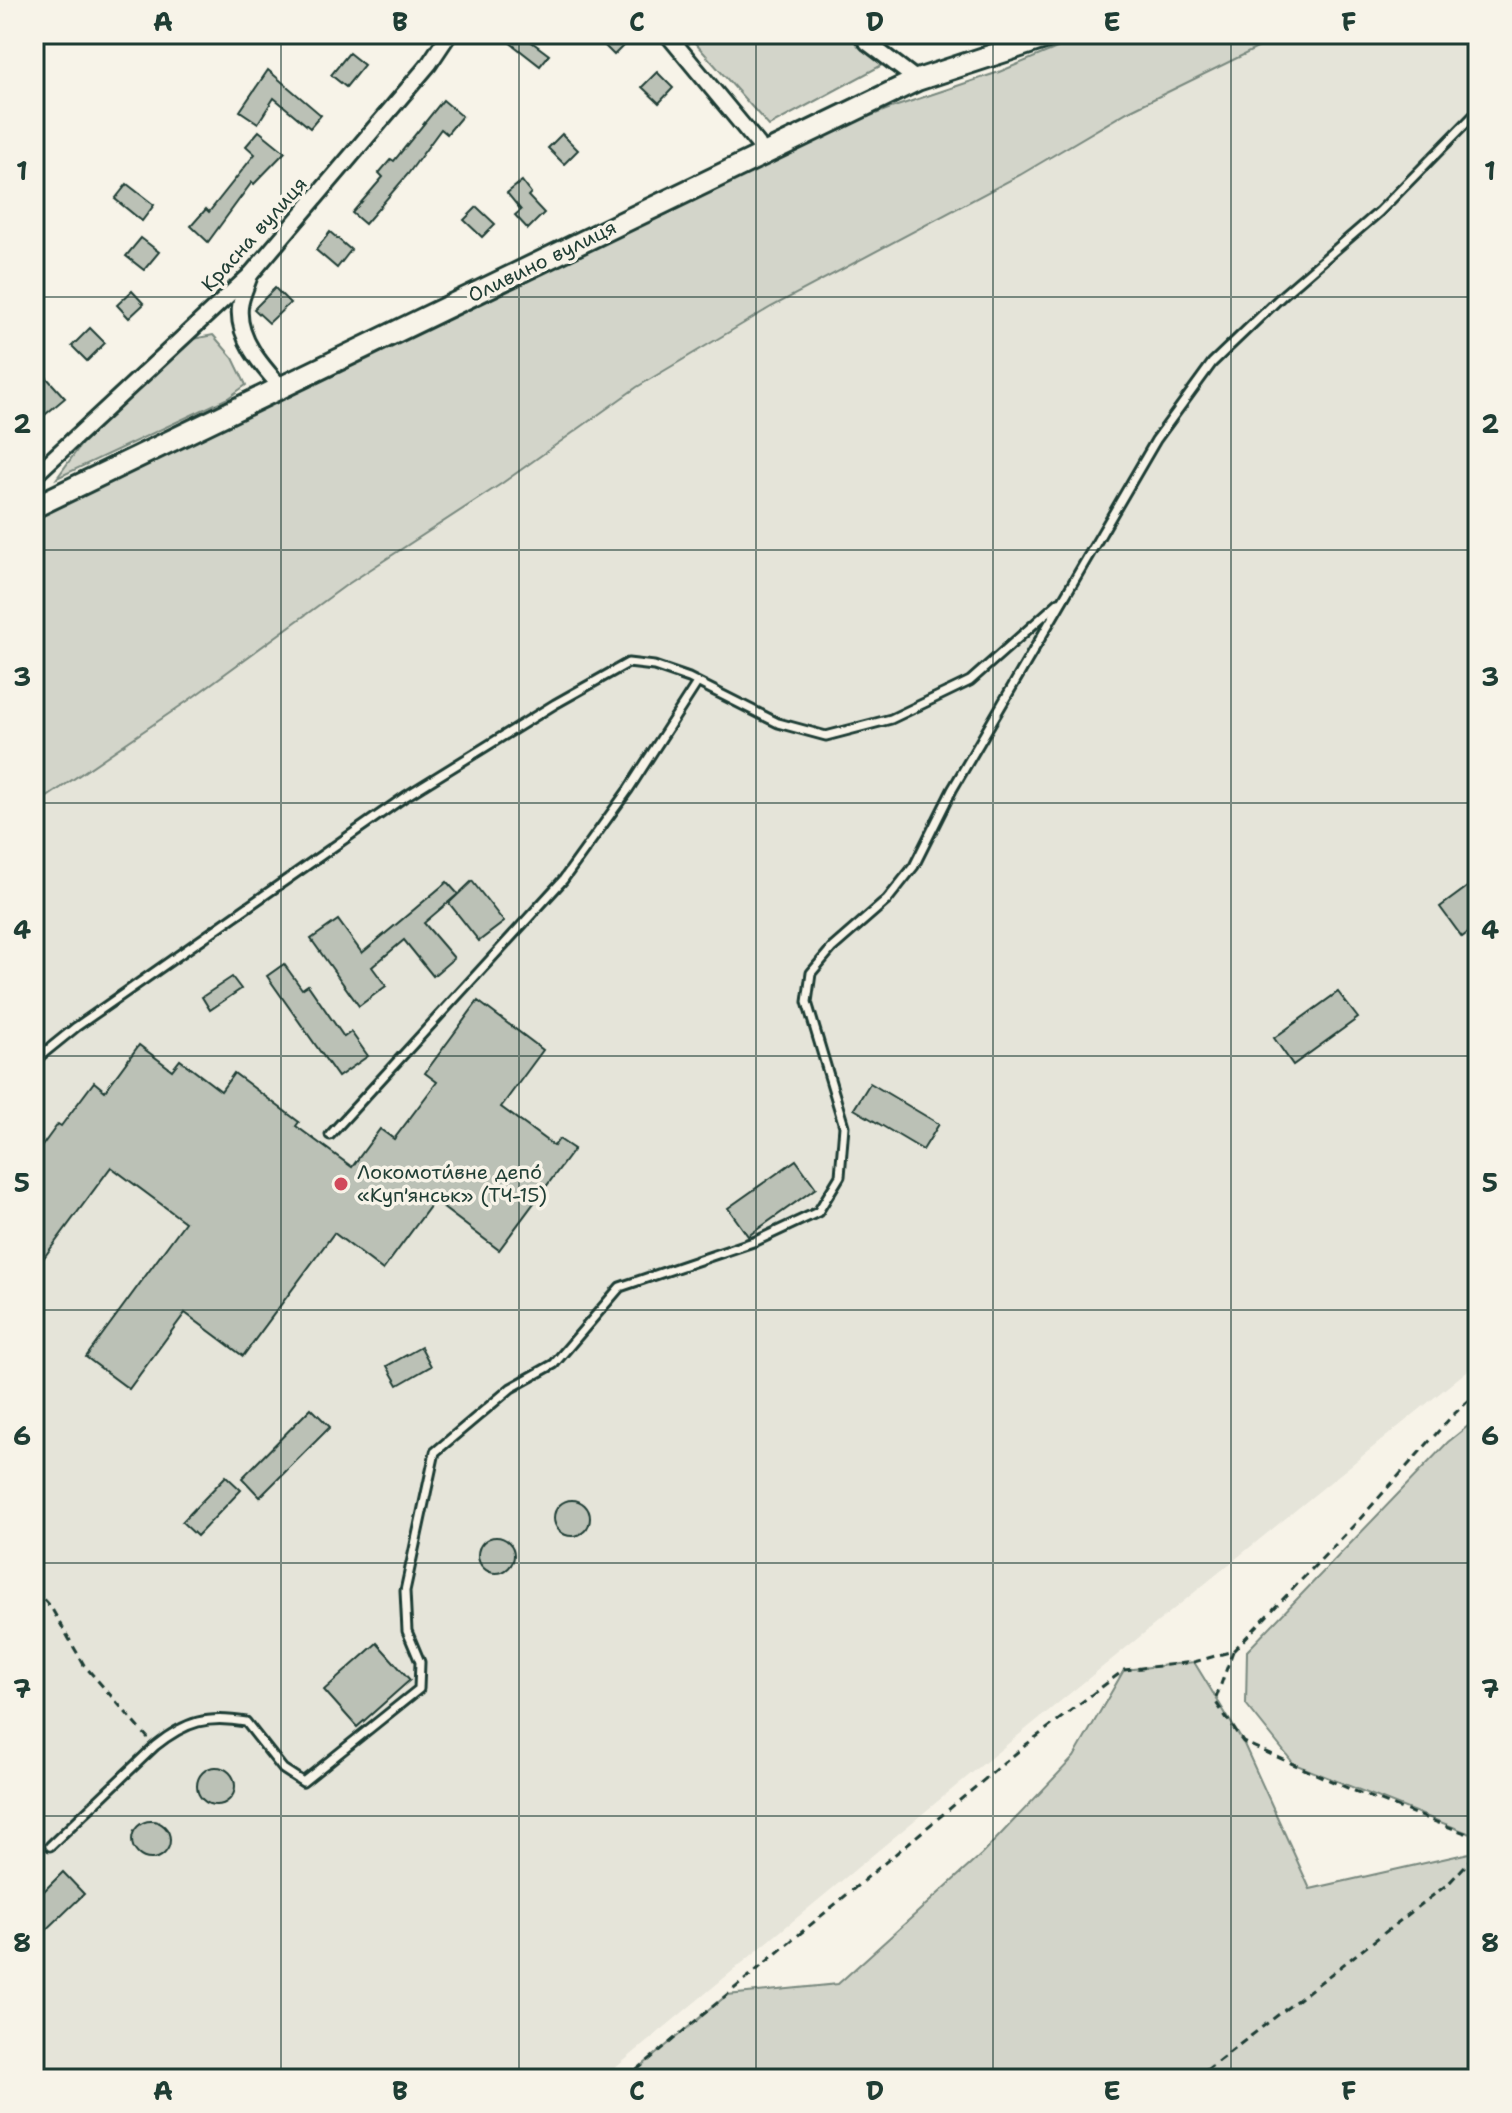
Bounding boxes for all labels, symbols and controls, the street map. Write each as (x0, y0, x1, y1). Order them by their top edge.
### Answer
text: A (153, 4, 173, 39)
text: B (392, 4, 408, 39)
text: C (629, 4, 645, 39)
text: D (866, 4, 884, 39)
text: E (1103, 4, 1121, 39)
text: F (1341, 4, 1357, 39)
text: 1 (16, 153, 28, 188)
text: 1 (1484, 153, 1496, 188)
street label: Красна вулиця (195, 171, 313, 297)
street label: Оливино вулиця (464, 214, 620, 308)
text: 2 (13, 406, 31, 441)
text: 2 (1481, 406, 1499, 441)
text: 3 (13, 659, 31, 694)
text: 3 (1481, 659, 1499, 694)
text: 4 (13, 912, 31, 947)
text: 4 (1481, 912, 1499, 947)
place label: Локомоти́вне депо́ «Куп'янськ» (ТЧ-15) (357, 1159, 547, 1208)
text: 5 (14, 1165, 30, 1200)
text: 5 (1482, 1165, 1498, 1200)
marker: Локомоти́вне депо́ «Куп'янськ» (ТЧ-15) (332, 1175, 350, 1193)
text: 6 (13, 1418, 31, 1453)
text: 6 (1481, 1418, 1499, 1453)
text: 7 (13, 1671, 31, 1706)
text: 7 (1481, 1671, 1499, 1706)
text: 8 (13, 1925, 31, 1960)
text: 8 (1481, 1925, 1499, 1960)
text: A (153, 2073, 173, 2108)
text: B (392, 2073, 408, 2108)
text: C (629, 2073, 645, 2108)
text: D (866, 2073, 884, 2108)
text: E (1103, 2073, 1121, 2108)
text: F (1341, 2073, 1357, 2108)

